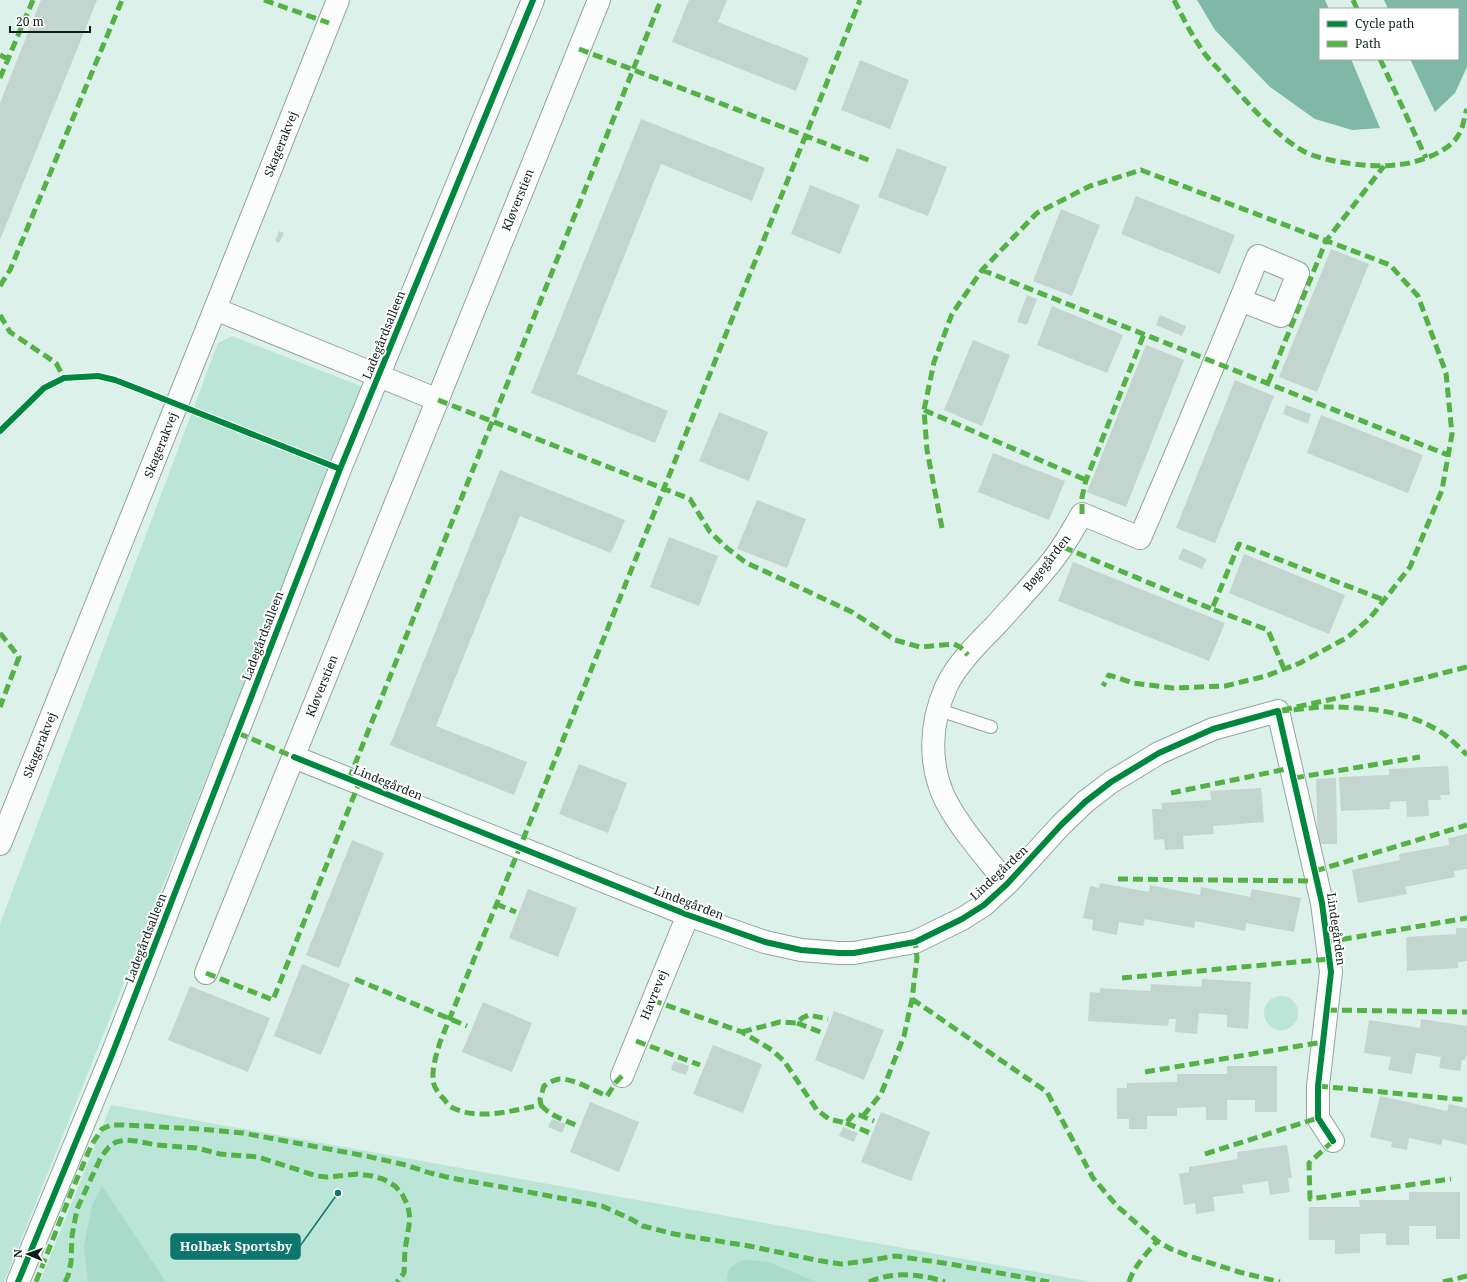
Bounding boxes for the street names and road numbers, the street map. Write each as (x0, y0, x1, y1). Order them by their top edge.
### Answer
street label: Skagerakvej (260, 108, 301, 179)
street label: Kløverstien (497, 166, 538, 233)
street label: Ladegårdsalleen (358, 288, 409, 382)
street label: Skagerakvej (140, 409, 181, 480)
street label: Bøgegården (1019, 530, 1074, 595)
street label: Ladegårdsalleen (238, 588, 287, 683)
street label: Kløverstien (301, 652, 342, 719)
street label: Skagerakvej (19, 709, 60, 780)
street label: Lindegården (351, 761, 426, 804)
street label: Lindegården (966, 841, 1031, 904)
street label: Lindegården (652, 881, 727, 924)
street label: Ladegårdsalleen (121, 890, 170, 985)
street label: Lindegården (1323, 891, 1350, 967)
street label: Havrevej (636, 967, 671, 1022)

